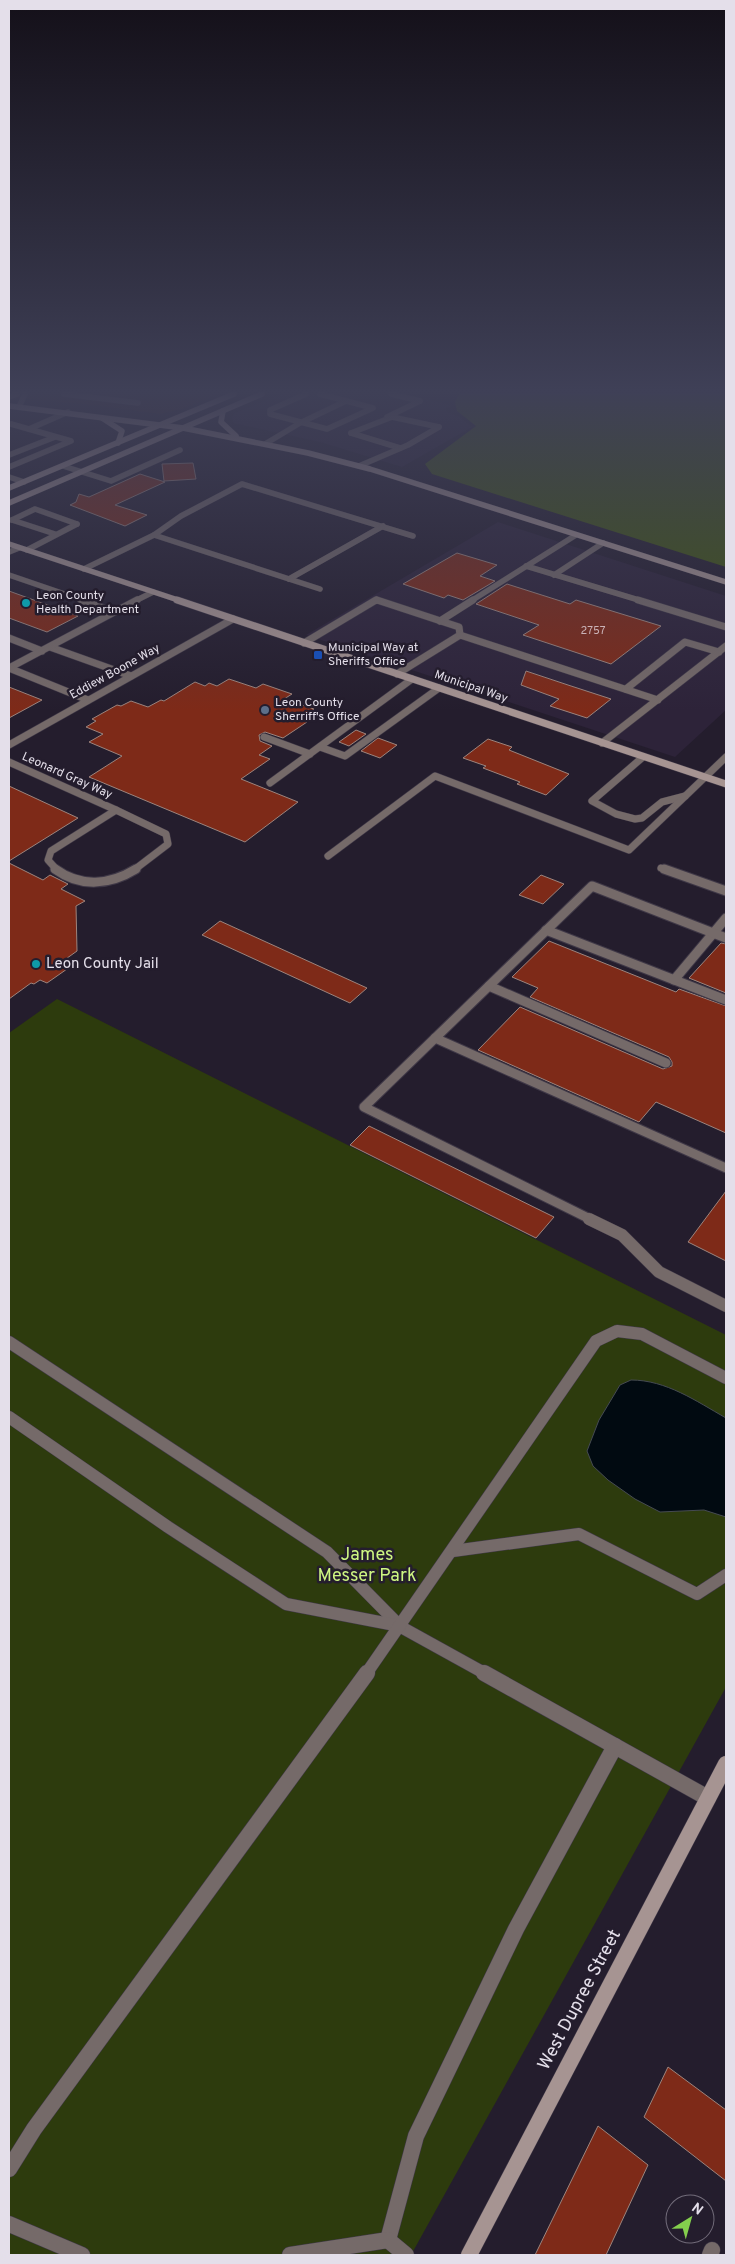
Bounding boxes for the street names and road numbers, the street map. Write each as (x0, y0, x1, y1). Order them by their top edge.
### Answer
street label: Eddiew Boone Way (67, 641, 163, 703)
street label: Municipal Way (432, 667, 510, 707)
street label: Leonard Gray Way (19, 749, 115, 803)
street label: West Dupree Street (533, 1926, 627, 2074)

